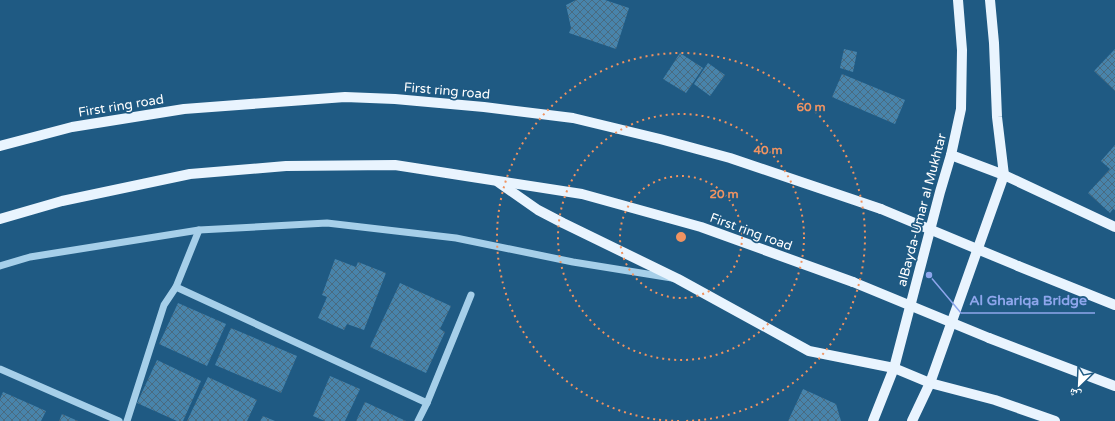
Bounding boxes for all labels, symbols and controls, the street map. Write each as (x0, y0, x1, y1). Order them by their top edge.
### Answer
street label: First ring road (403, 79, 491, 103)
street label: First ring road (77, 91, 165, 121)
text: 60 m (796, 100, 826, 114)
street label: alBayda-Umar al Mukhtar (894, 132, 950, 288)
text: 40 m (753, 143, 783, 157)
text: 20 m (709, 187, 739, 201)
street label: First ring road (708, 210, 794, 254)
centre of rings (674, 230, 688, 244)
callout: Al Ghariqa Bridge (961, 287, 1095, 313)
text: Al Ghariqa Bridge (969, 292, 1087, 309)
north arrow (1059, 365, 1099, 405)
text: ش (1067, 384, 1084, 402)

